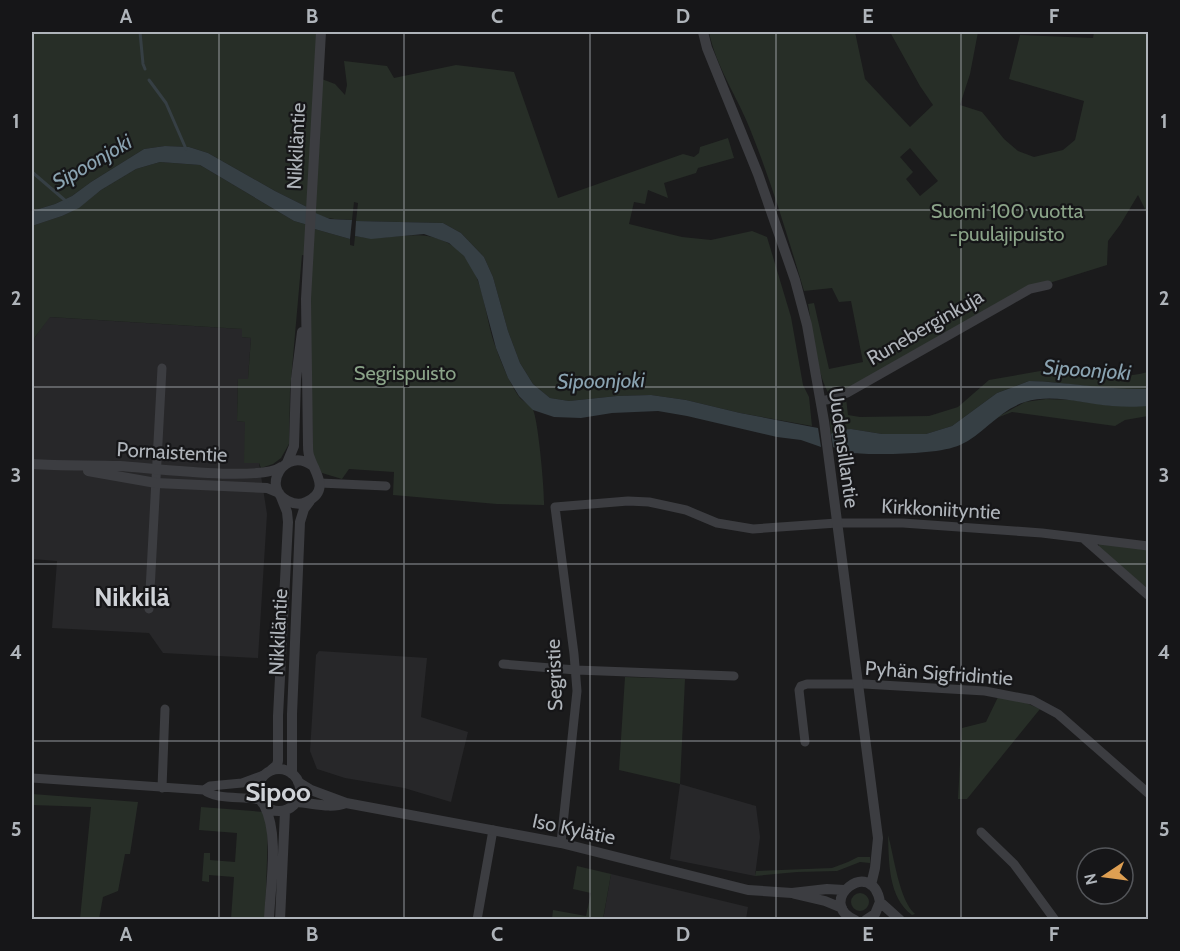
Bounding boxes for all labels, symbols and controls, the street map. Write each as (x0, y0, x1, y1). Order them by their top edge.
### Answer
text: A (120, 4, 133, 28)
text: B (306, 4, 318, 28)
text: C (491, 4, 503, 28)
text: D (676, 4, 690, 28)
text: E (862, 4, 874, 28)
text: F (1049, 4, 1060, 28)
street label: Nikkiläntie (282, 102, 310, 190)
text: 1 (12, 109, 20, 133)
text: 1 (1160, 109, 1168, 133)
water label: Sipoonjoki (47, 129, 137, 195)
park label: Suomi 100 vuotta -puulajipuisto (931, 199, 1084, 246)
street label: Runeberginkuja (863, 284, 988, 370)
text: 2 (11, 286, 21, 310)
text: 2 (1159, 286, 1169, 310)
water label: Sipoonjoki (1042, 354, 1132, 386)
park label: Segrispuisto (354, 361, 456, 385)
water label: Sipoonjoki (557, 367, 646, 395)
street label: Uudensillantie (824, 386, 864, 510)
street label: Pornaistentie (116, 437, 228, 467)
text: 3 (11, 463, 21, 487)
text: 3 (1159, 463, 1169, 487)
street label: Kirkkoniityntie (881, 494, 1001, 524)
district label: Nikkilä (94, 581, 170, 613)
street label: Nikkiläntie (264, 588, 292, 676)
street label: Segristie (541, 639, 567, 711)
text: 4 (10, 640, 22, 664)
text: 4 (1158, 640, 1170, 664)
street label: Pyhän Sigfridintie (864, 656, 1014, 690)
district label: Sipoo (245, 776, 311, 808)
street label: Iso Kylätie (530, 808, 618, 850)
text: 5 (11, 817, 21, 841)
text: 5 (1159, 817, 1169, 841)
north arrow (1075, 846, 1135, 906)
text: N (1080, 872, 1101, 887)
text: A (120, 922, 133, 946)
text: B (306, 922, 318, 946)
text: C (491, 922, 503, 946)
text: D (676, 922, 690, 946)
text: E (862, 922, 874, 946)
text: F (1049, 922, 1060, 946)

